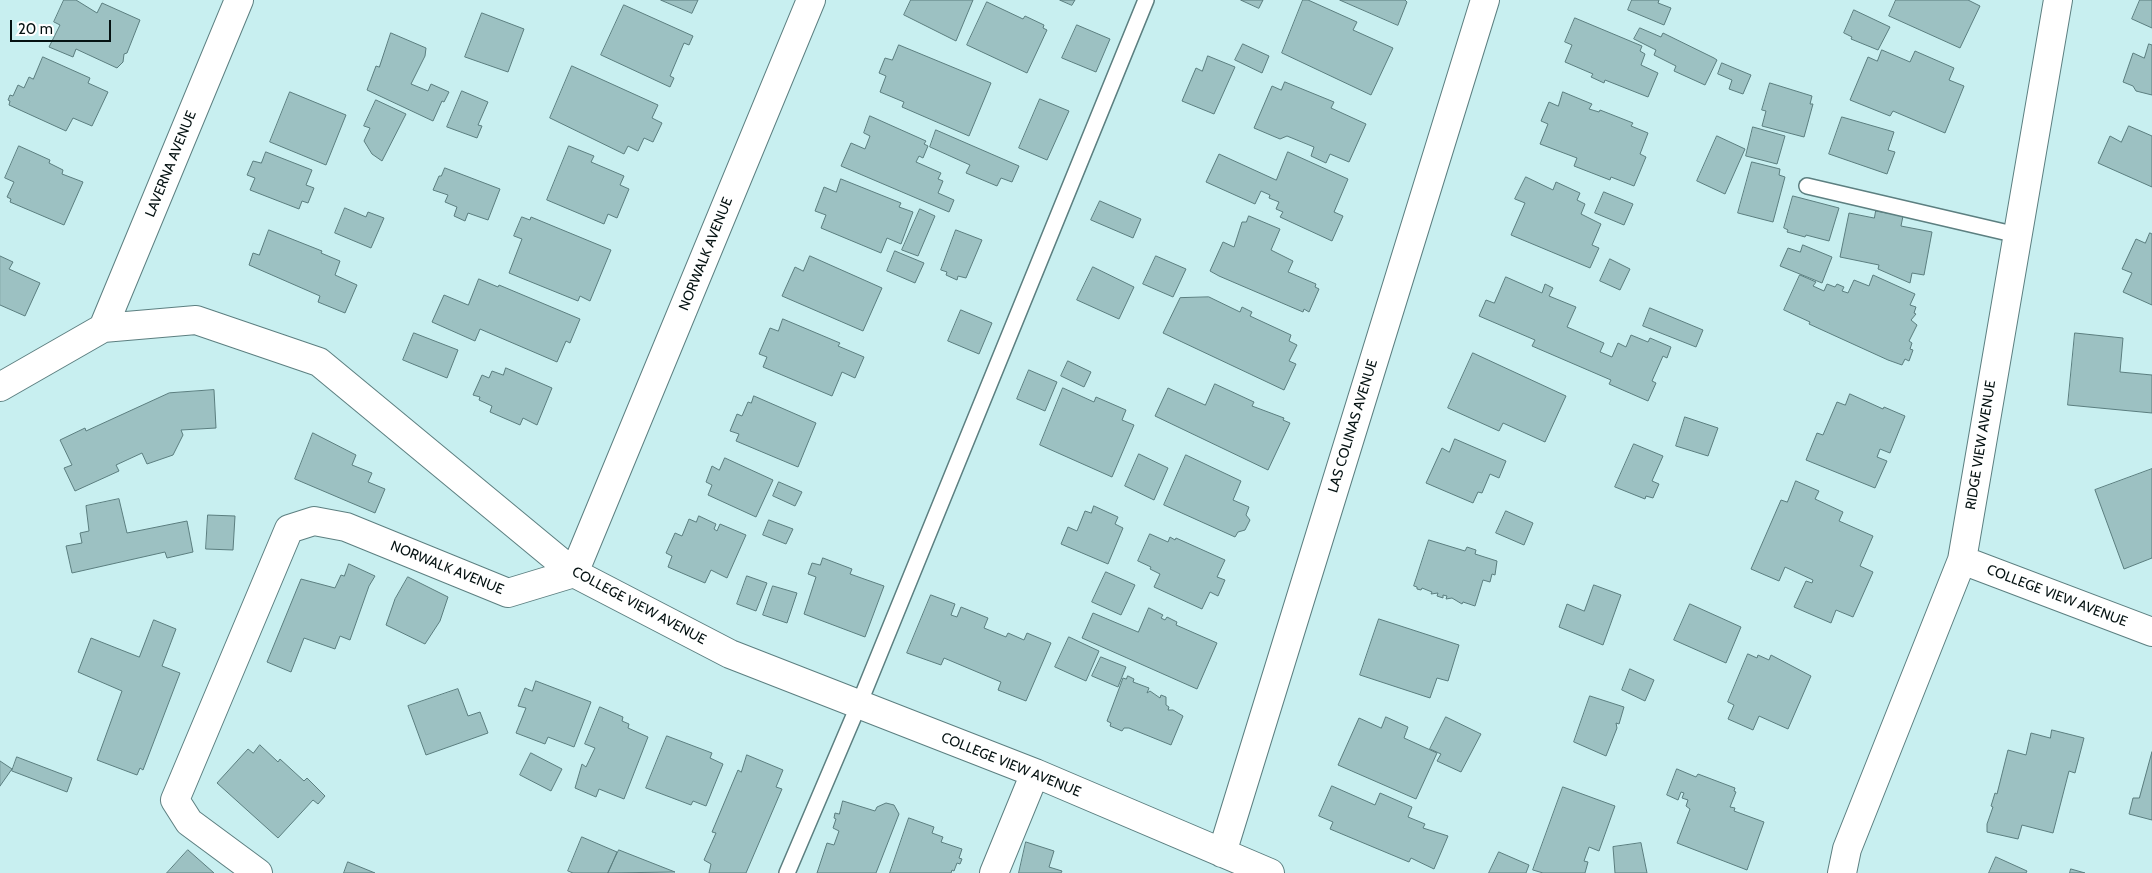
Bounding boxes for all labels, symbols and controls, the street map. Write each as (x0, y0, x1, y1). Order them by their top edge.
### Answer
scale bar (12, 10, 114, 42)
text: 20 m (18, 20, 53, 38)
street label: LAVERNA AVENUE (142, 108, 200, 220)
street label: NORWALK AVENUE (676, 195, 736, 313)
street label: LAS COLINAS AVENUE (1325, 357, 1381, 495)
street label: RIDGE VIEW AVENUE (1962, 379, 2000, 511)
street label: NORWALK AVENUE (388, 538, 506, 598)
street label: COLLEGE VIEW AVENUE (1984, 561, 2130, 631)
street label: COLLEGE VIEW AVENUE (569, 564, 709, 648)
street label: COLLEGE VIEW AVENUE (939, 729, 1083, 801)

